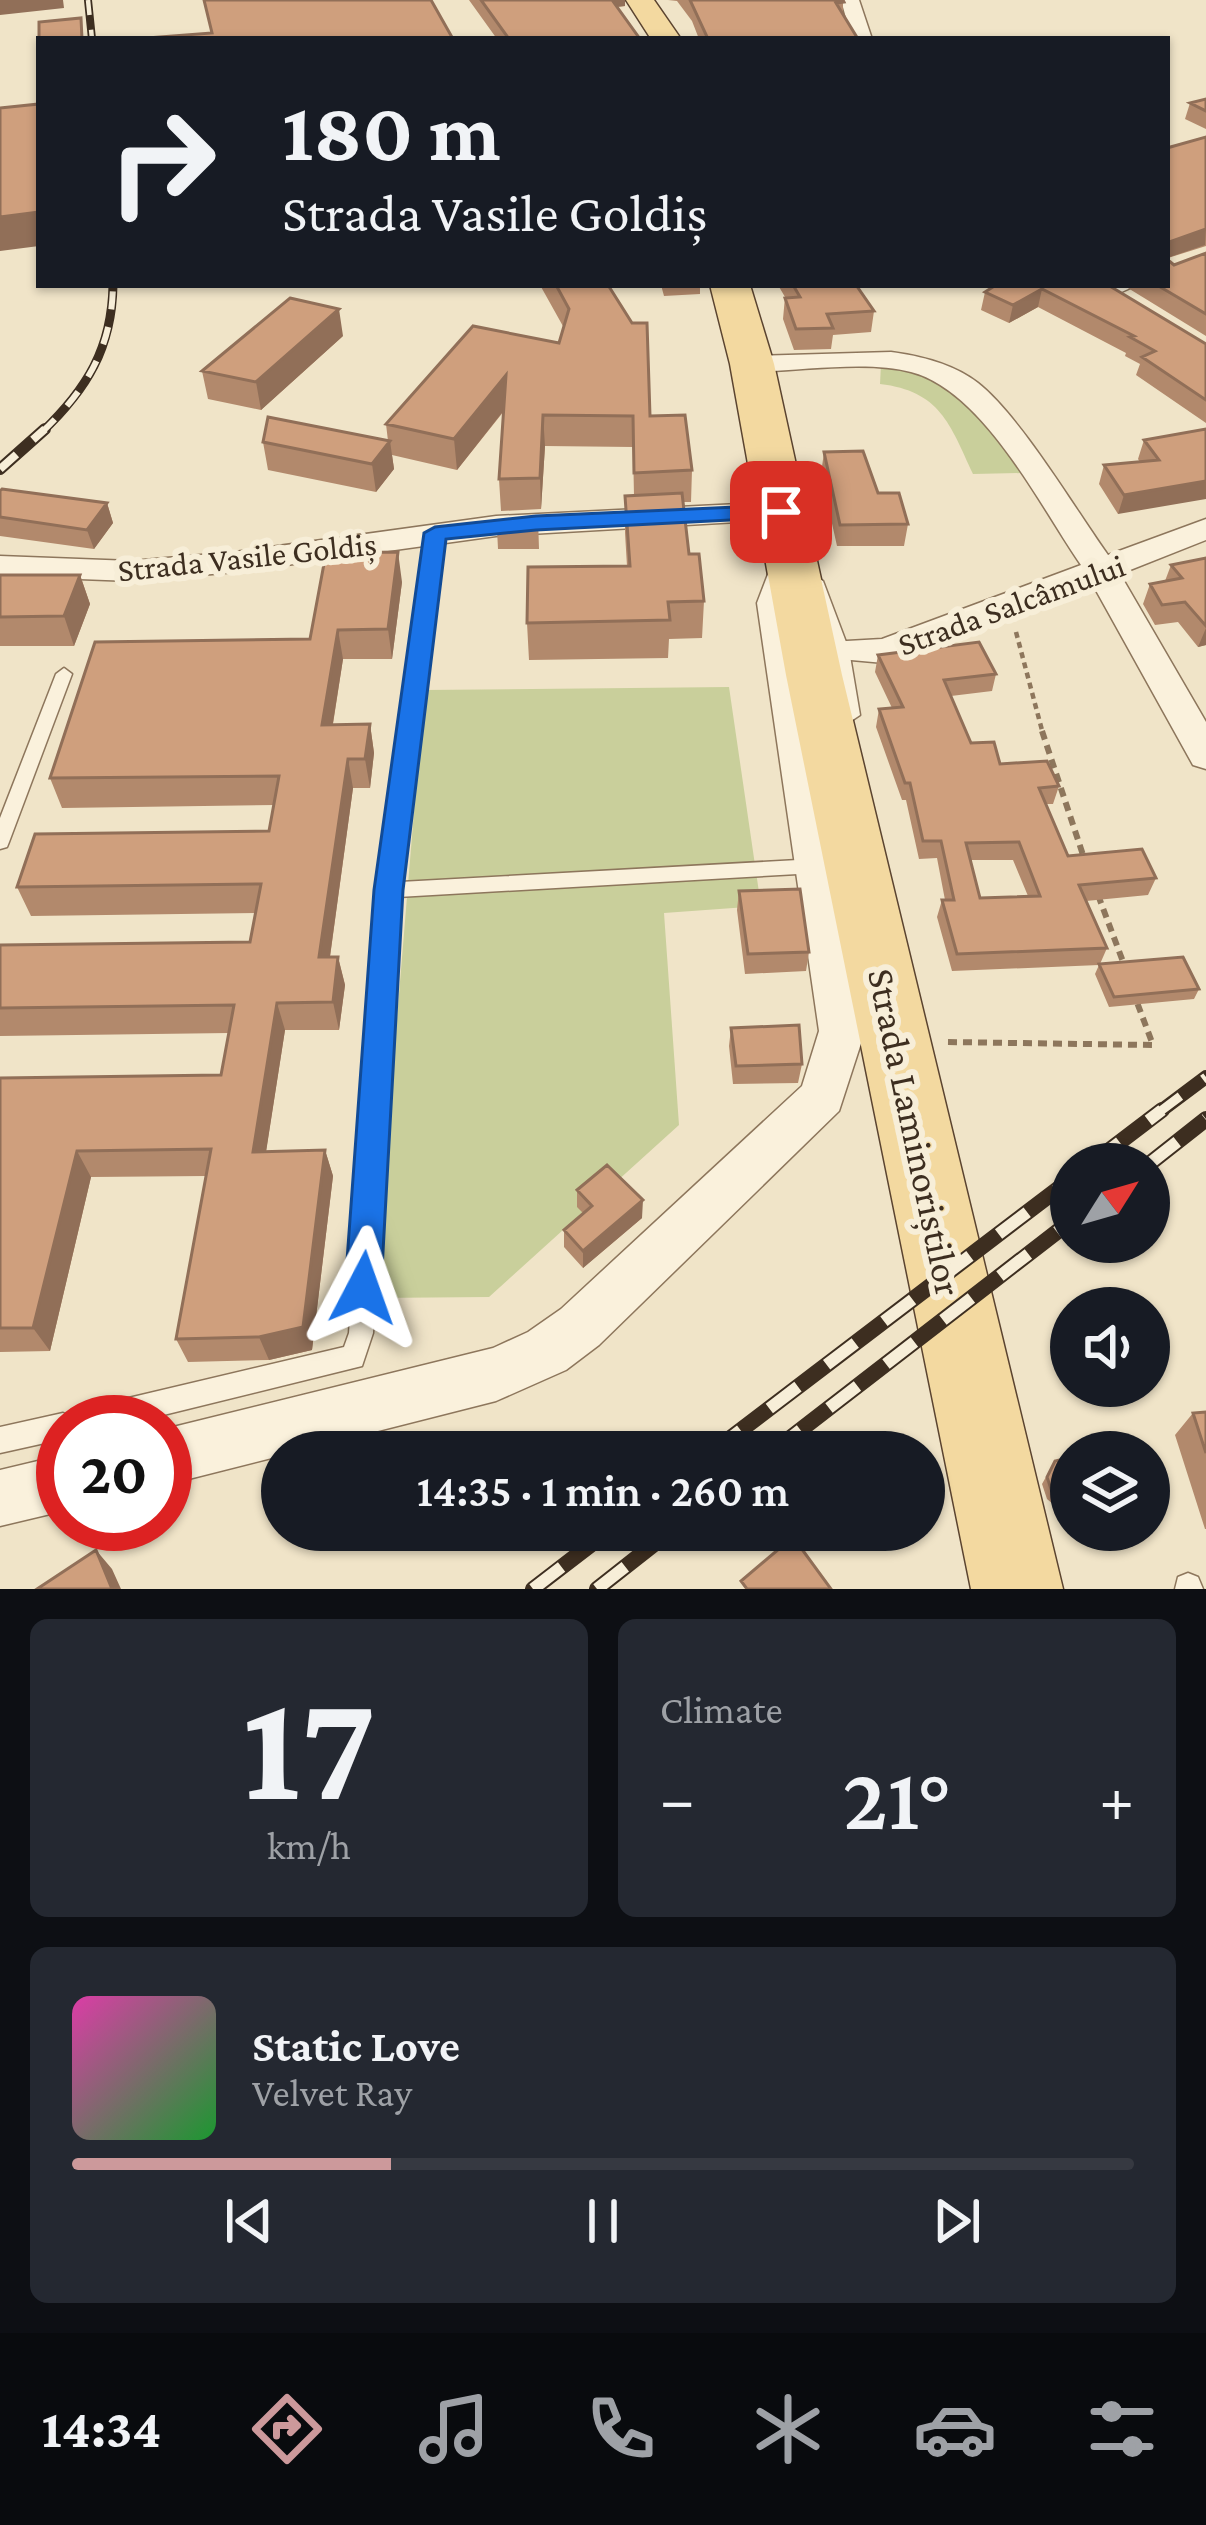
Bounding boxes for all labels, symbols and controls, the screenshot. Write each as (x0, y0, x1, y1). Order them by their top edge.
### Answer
icon: right (84, 84, 240, 240)
text: 180 m (282, 85, 501, 178)
text: Strada Vasile Goldiș (282, 183, 707, 243)
pin (730, 461, 832, 563)
icon: arrive (748, 479, 814, 545)
street label: Strada Vasile Goldiș (116, 525, 378, 590)
street label: Strada Salcâmului (893, 546, 1130, 663)
street label: Strada Laminoriștilor (857, 965, 971, 1300)
north arrow (1050, 1143, 1170, 1263)
map controls (1050, 1143, 1170, 1551)
position arrow (300, 1225, 426, 1351)
button: sound (1050, 1287, 1170, 1407)
speed limit sign: 20 (36, 1395, 192, 1551)
button: layers (1050, 1431, 1170, 1551)
text: 14:35 · 1 min · 260 m (417, 1466, 789, 1516)
text: 17 (242, 1659, 376, 1833)
text: Climate (660, 1688, 783, 1731)
text: 21° (843, 1748, 951, 1848)
text: − (660, 1762, 695, 1835)
text: + (1099, 1762, 1134, 1835)
text: km/h (267, 1824, 351, 1867)
text: Static Love (252, 2021, 460, 2071)
text: Velvet Ray (252, 2071, 412, 2114)
icon: previous (216, 2188, 282, 2254)
icon: pause (570, 2188, 636, 2254)
icon: next (924, 2188, 990, 2254)
icon: directions (245, 2387, 329, 2471)
icon: music (412, 2387, 496, 2471)
icon: phone (579, 2387, 663, 2471)
icon: climate (746, 2387, 830, 2471)
icon: car (913, 2387, 997, 2471)
icon: filters (1080, 2387, 1164, 2471)
text: 14:34 (42, 2399, 161, 2459)

